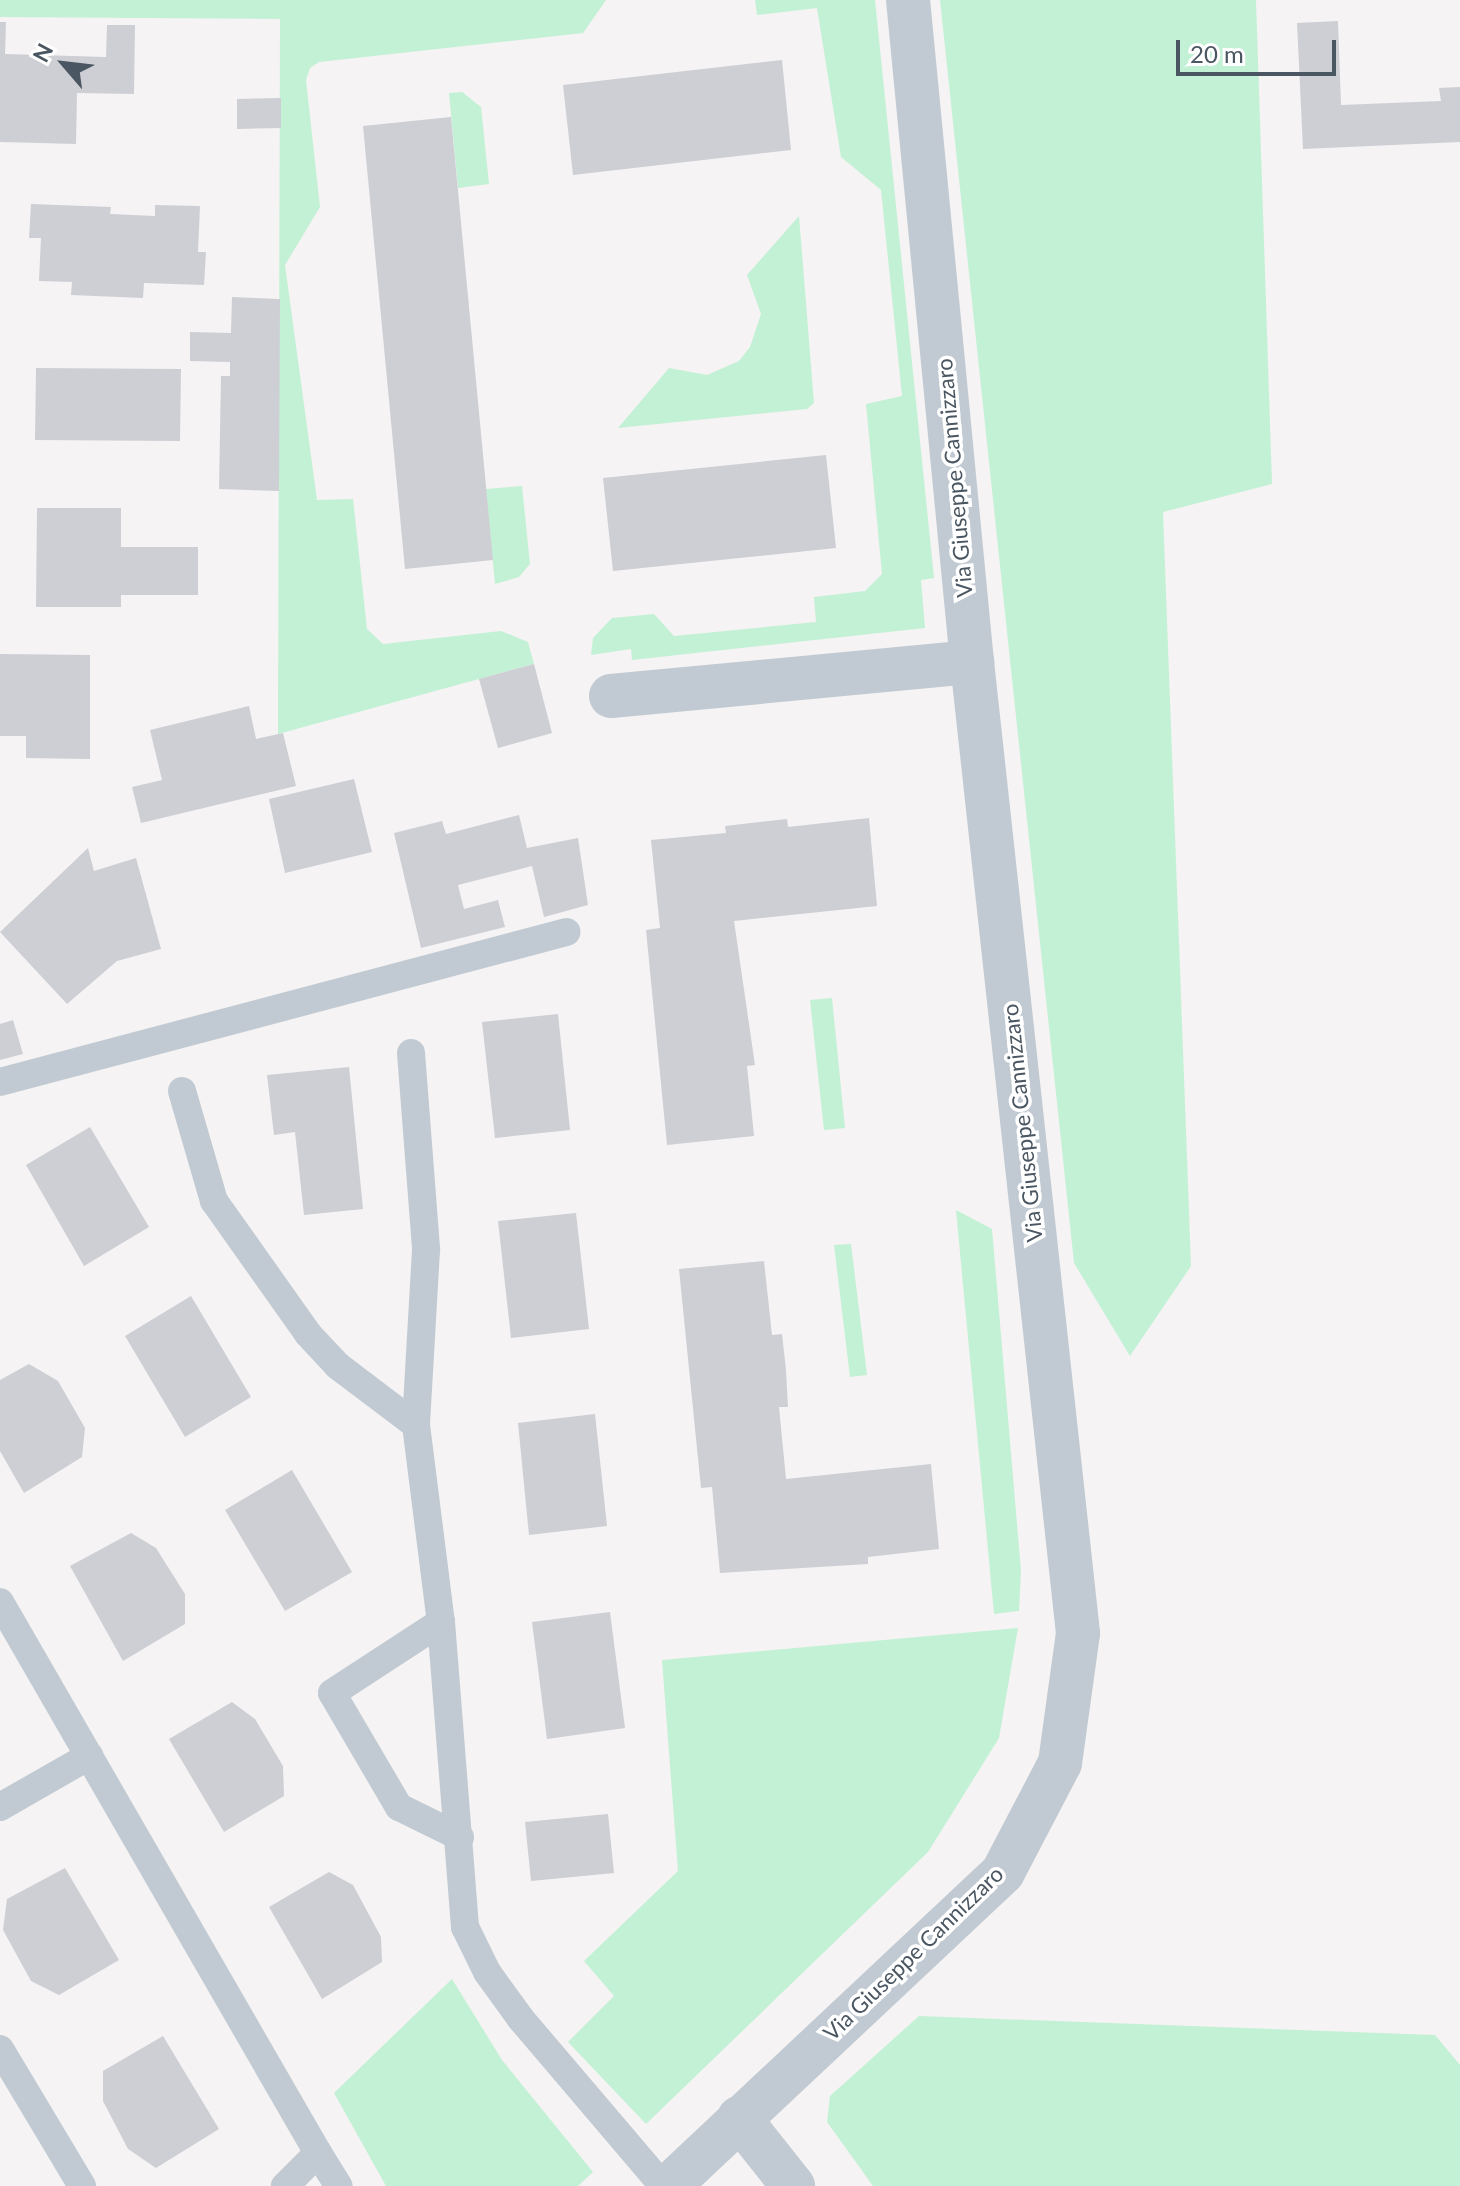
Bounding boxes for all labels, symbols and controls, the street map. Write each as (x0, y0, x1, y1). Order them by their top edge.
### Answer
north arrow (24, 24, 104, 104)
scale bar (1180, 24, 1340, 74)
text: N (26, 39, 58, 66)
text: 20 m (1190, 39, 1244, 68)
street label: Via Giuseppe Cannizzaro (930, 357, 978, 599)
street label: Via Giuseppe Cannizzaro (996, 1002, 1048, 1244)
street label: Via Giuseppe Cannizzaro (818, 1860, 1008, 2046)

